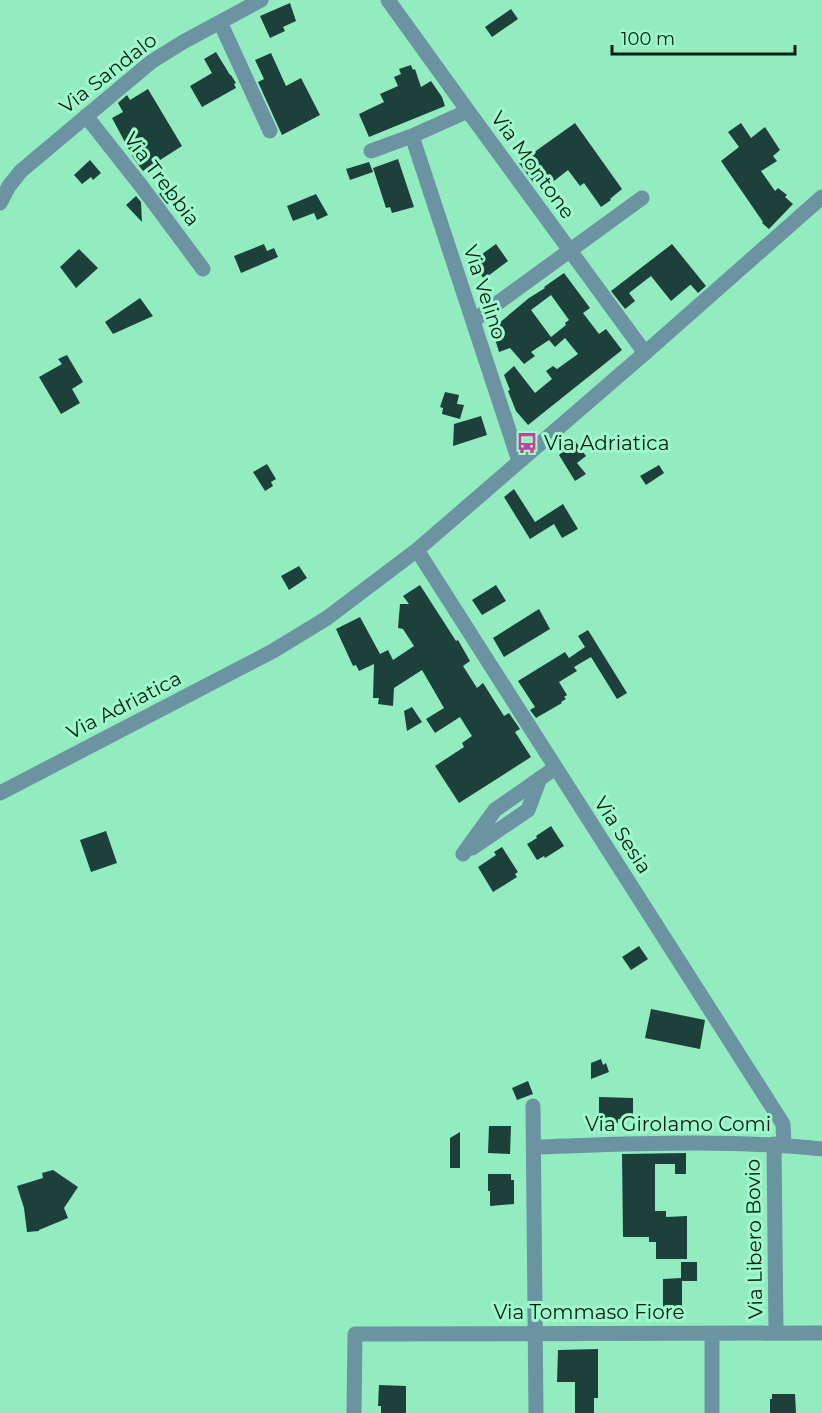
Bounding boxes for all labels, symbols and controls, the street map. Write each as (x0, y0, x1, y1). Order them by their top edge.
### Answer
scale bar (612, 18, 795, 56)
street label: Via Sandalo (55, 28, 161, 118)
text: 100 m (621, 28, 675, 50)
street label: Via Montone (486, 107, 580, 223)
street label: Via Trebbia (119, 127, 205, 231)
street label: Via Velino (458, 242, 512, 342)
bus stop icon: Via Adriatica (515, 431, 539, 455)
place label: Via Adriatica (544, 431, 669, 455)
street label: Via Adriatica (63, 666, 185, 744)
street label: Via Sesia (589, 792, 657, 878)
street label: Via Girolamo Comi (585, 1112, 771, 1136)
street label: Via Libero Bovio (741, 1159, 767, 1319)
street label: Via Tommaso Fiore (493, 1300, 685, 1324)

